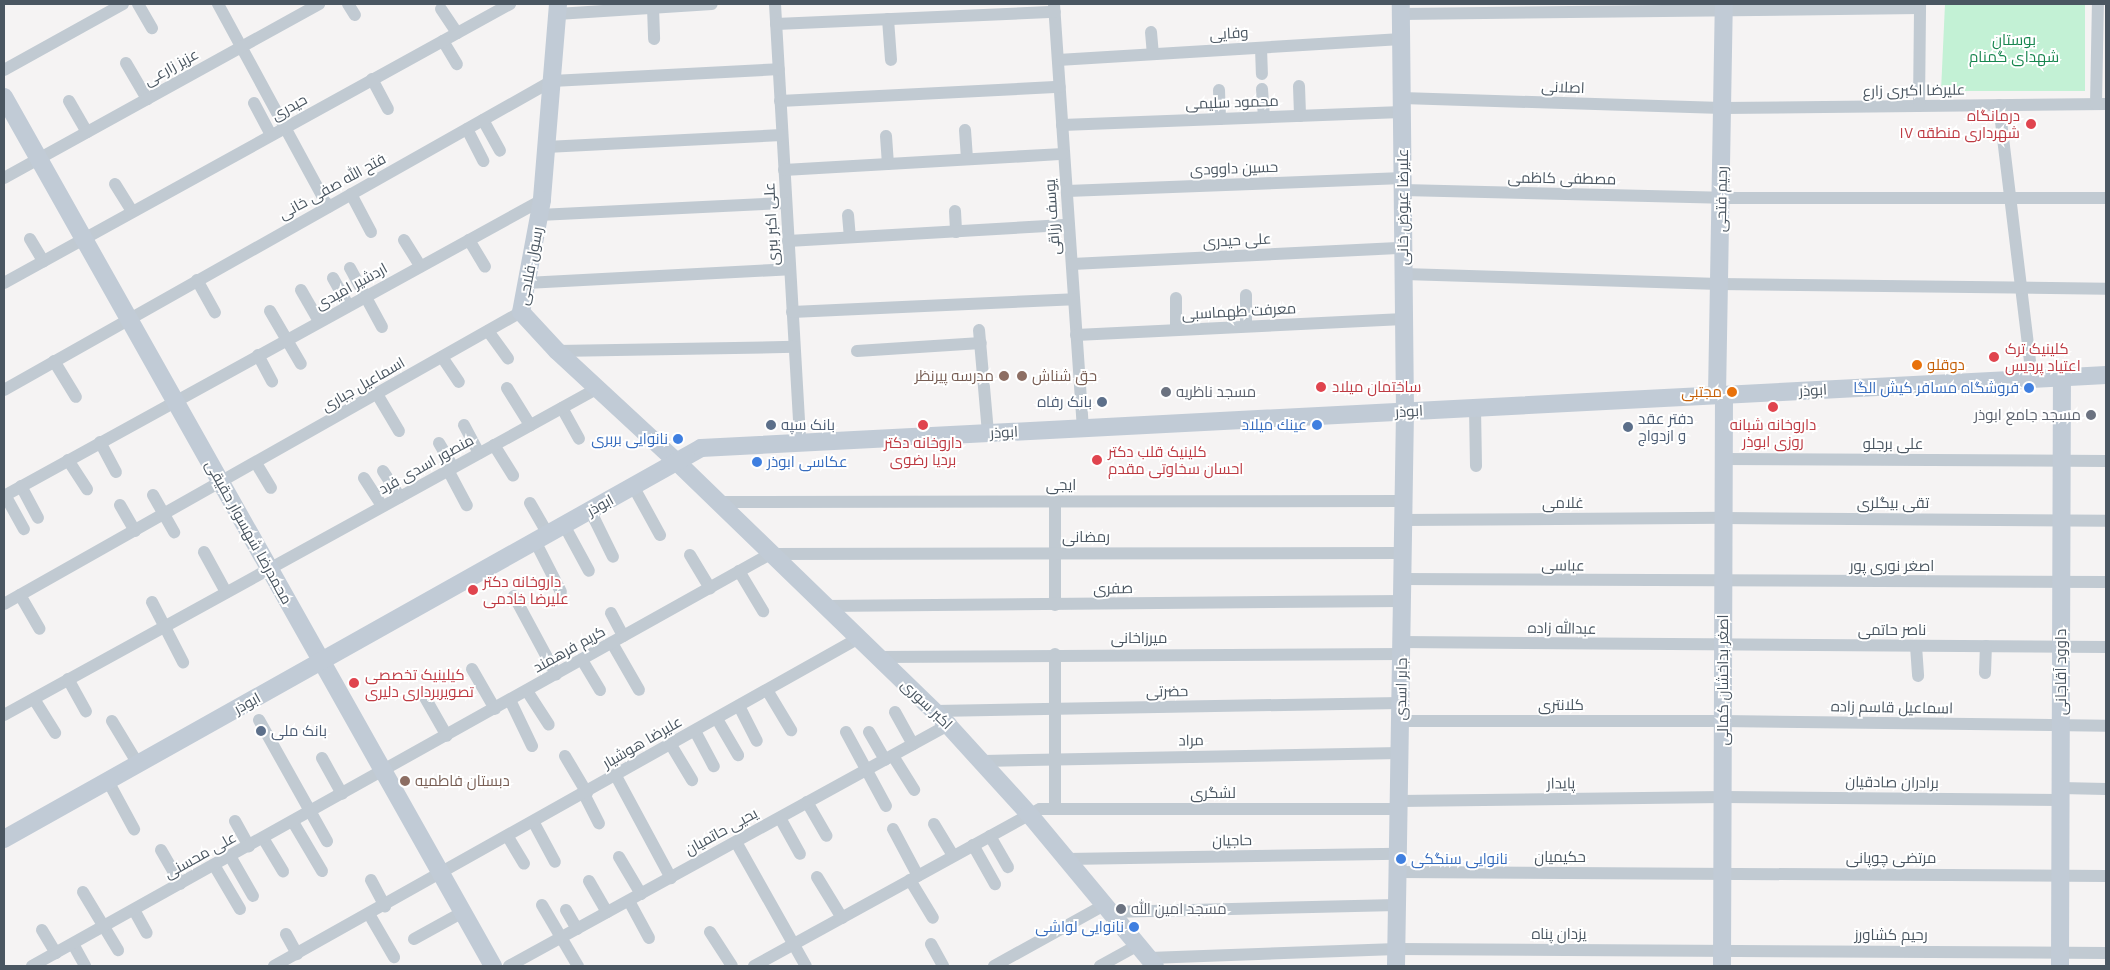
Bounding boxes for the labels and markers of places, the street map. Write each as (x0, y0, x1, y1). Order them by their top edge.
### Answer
place label: درمانگاه شهرداری منطقه ۱۷ (1899, 106, 2020, 141)
marker: درمانگاه شهرداری منطقه ۱۷ (2024, 117, 2038, 131)
place label: کلینیک ترک اعتیاد پردیس (2005, 339, 2081, 374)
marker: کلینیک ترک اعتیاد پردیس (1987, 350, 2001, 364)
place label: دوقلو (1927, 356, 1965, 374)
marker: دوقلو (1911, 359, 1923, 371)
place label: مدرسه پیرنظر (915, 367, 994, 385)
place label: حق شناش (1032, 367, 1097, 385)
marker: مدرسه پیرنظر (998, 370, 1010, 382)
marker: حق شناش (1016, 370, 1028, 382)
place label: ساختمان میلاد (1332, 378, 1421, 396)
place label: فروشگاه مسافر کیش الگا (1853, 379, 2019, 397)
marker: ساختمان میلاد (1314, 380, 1328, 394)
marker: فروشگاه مسافر کیش الگا (2023, 382, 2035, 394)
place label: مسجد ناظریه (1176, 383, 1256, 401)
place label: مجتبی (1681, 383, 1722, 401)
marker: مسجد ناظریه (1160, 386, 1172, 398)
marker: مجتبی (1726, 386, 1738, 398)
place label: بانک رفاه (1037, 393, 1092, 411)
marker: بانک رفاه (1096, 396, 1108, 408)
marker: داروخانه شبانه روزی ابوذر (1767, 401, 1779, 413)
place label: مسجد جامع ابوذر (1974, 406, 2081, 424)
place label: دفتر عقد و ازدواج (1638, 409, 1694, 444)
marker: مسجد جامع ابوذر (2085, 409, 2097, 421)
place label: داروخانه شبانه روزی ابوذر (1730, 415, 1816, 450)
place label: بانک سپه (781, 416, 835, 434)
place label: عينك ميلاد (1242, 416, 1307, 434)
marker: بانک سپه (765, 419, 777, 431)
marker: داروخانه دکتر بردیا رضوی (917, 419, 929, 431)
marker: عينك ميلاد (1311, 419, 1323, 431)
marker: دفتر عقد و ازدواج (1622, 421, 1634, 433)
place label: نانوایی بربری (591, 430, 668, 448)
marker: نانوایی بربری (672, 433, 684, 445)
place label: داروخانه دکتر بردیا رضوی (884, 433, 962, 468)
place label: کلینیک قلب دکتر احسان سخاوتی مقدم (1108, 442, 1243, 477)
place label: عکاسی ابوذر (767, 453, 848, 471)
marker: کلینیک قلب دکتر احسان سخاوتی مقدم (1090, 453, 1104, 467)
marker: عکاسی ابوذر (751, 456, 763, 468)
place label: داروخانه دکتر علیرضا خادمی (483, 572, 569, 607)
marker: داروخانه دکتر علیرضا خادمی (467, 584, 479, 596)
place label: کیلینیک تخصصی تصویربرداری دلیری (365, 665, 474, 700)
marker: کیلینیک تخصصی تصویربرداری دلیری (347, 676, 361, 690)
place label: بانک ملی (271, 722, 327, 740)
marker: بانک ملی (255, 725, 267, 737)
place label: دبستان فاطمیه (415, 772, 510, 790)
marker: دبستان فاطمیه (399, 775, 411, 787)
place label: نانوایی سنگکی (1411, 850, 1508, 868)
marker: نانوایی سنگکی (1395, 853, 1407, 865)
place label: مسجد امین الله (1131, 900, 1227, 918)
marker: مسجد امین الله (1115, 903, 1127, 915)
place label: نانوایی لواشی (1035, 918, 1124, 936)
marker: نانوایی لواشی (1128, 921, 1140, 933)

